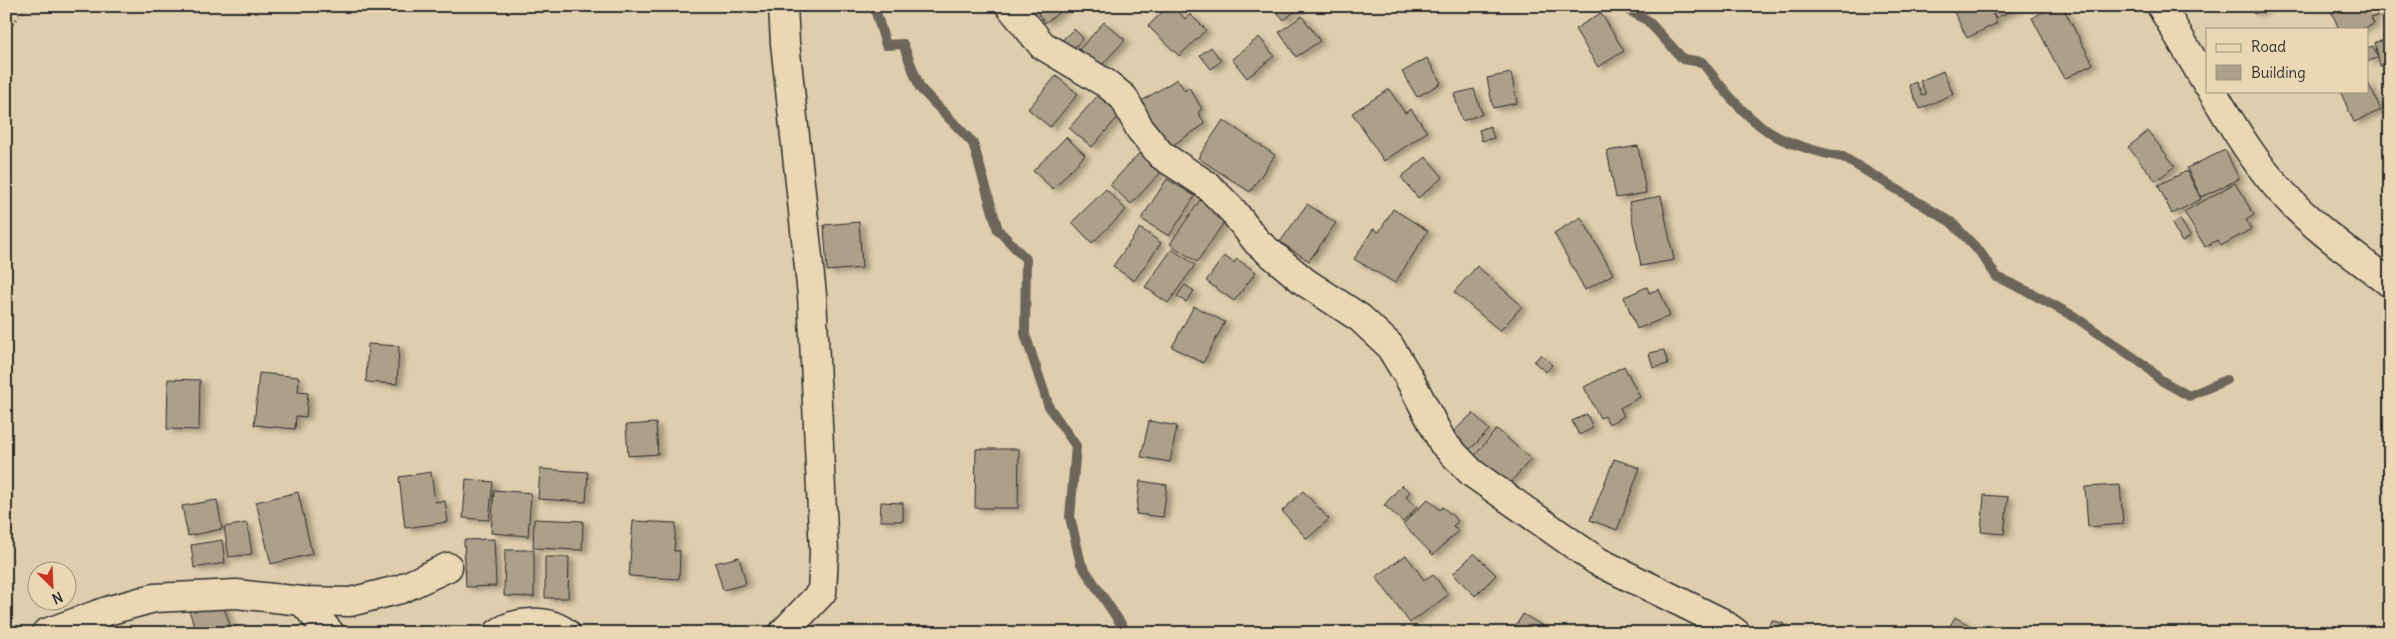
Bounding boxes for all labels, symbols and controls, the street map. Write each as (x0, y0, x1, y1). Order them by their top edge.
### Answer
legend (2206, 28, 2368, 92)
text: Road (2251, 37, 2286, 56)
text: Building (2251, 63, 2306, 82)
north arrow (28, 562, 78, 612)
text: N (49, 588, 65, 608)

